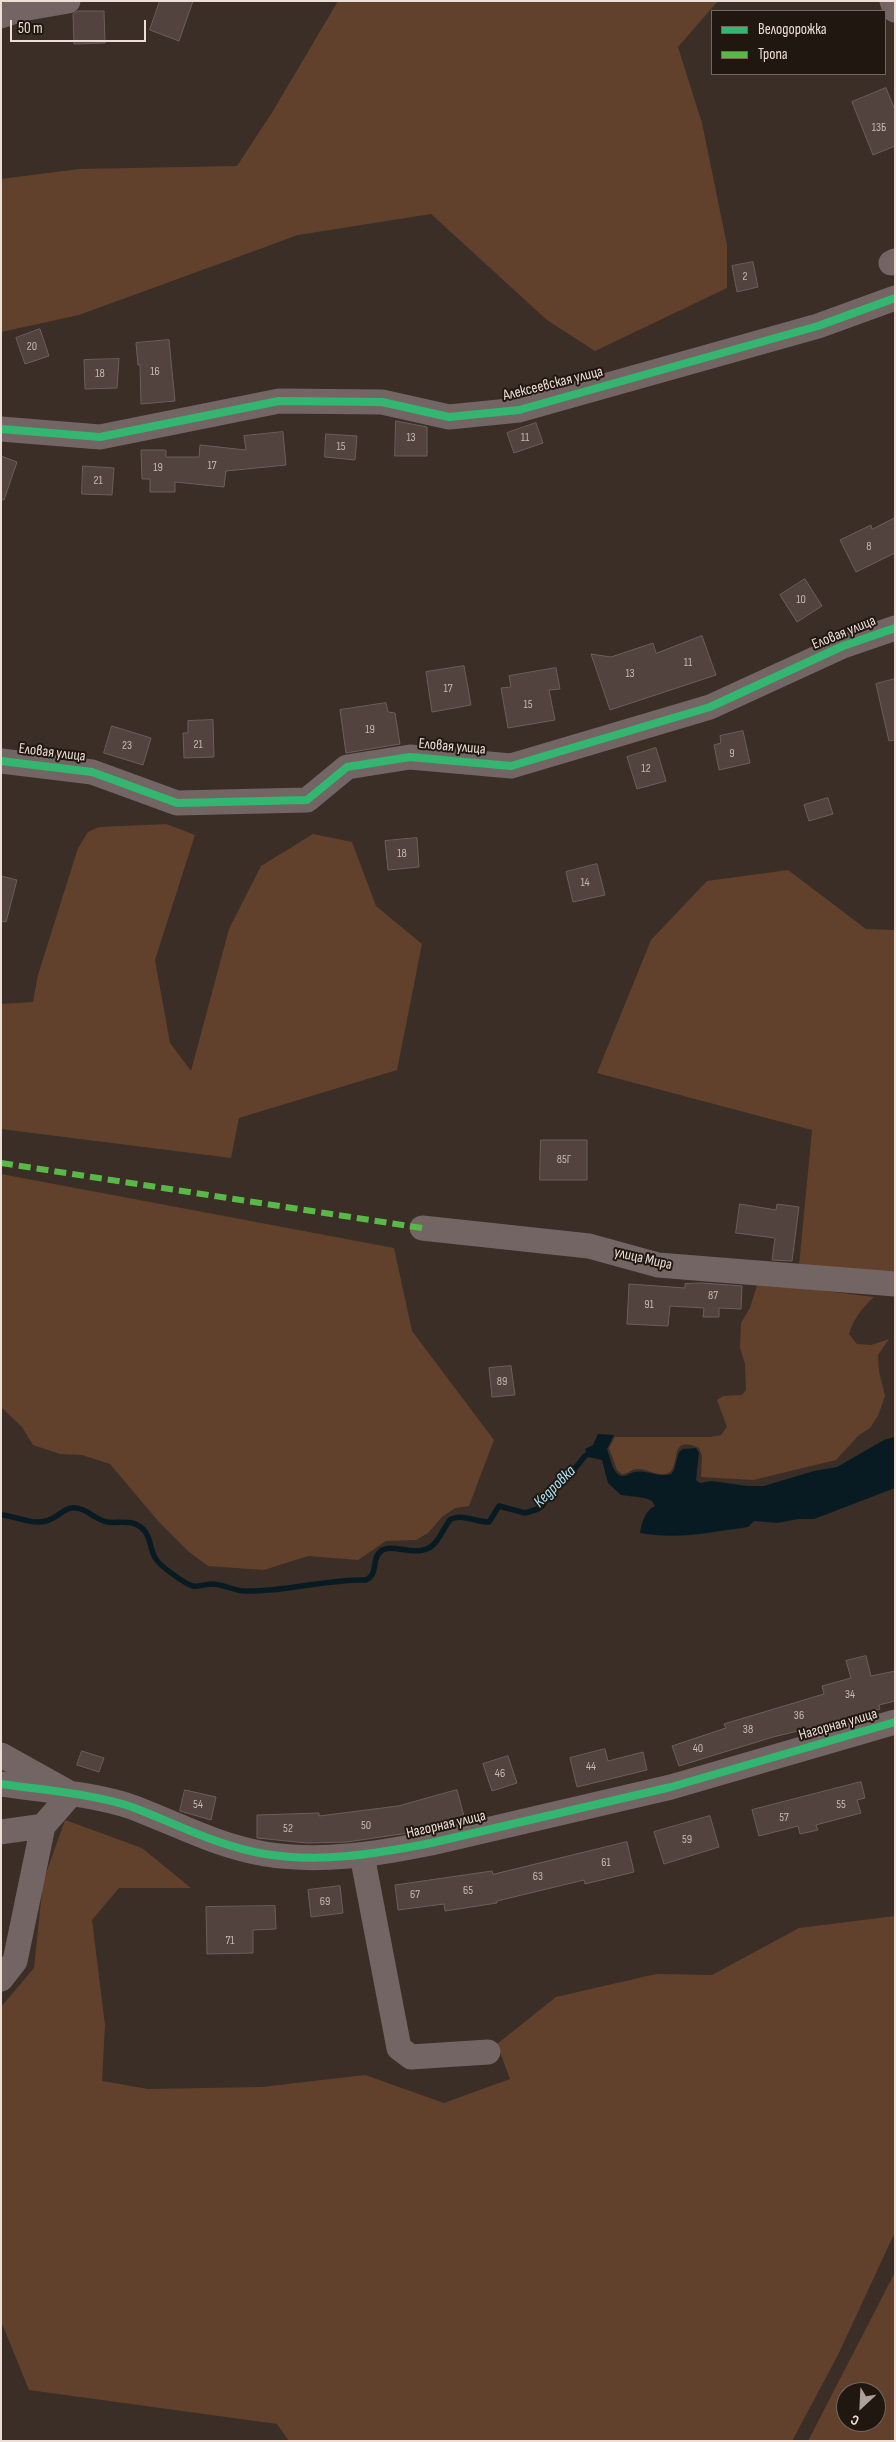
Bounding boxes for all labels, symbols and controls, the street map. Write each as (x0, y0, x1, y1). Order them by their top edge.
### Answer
scale bar (12, 10, 149, 42)
legend (711, 10, 886, 75)
text: 50 m (18, 19, 43, 38)
text: Велодорожка (758, 20, 827, 39)
text: Тропа (758, 45, 788, 64)
house number: 13Б (872, 121, 886, 135)
house number: 2 (743, 270, 747, 284)
house number: 20 (27, 340, 37, 354)
street label: Алексеевская улица (501, 363, 605, 405)
house number: 16 (150, 365, 160, 379)
house number: 18 (95, 367, 105, 381)
house number: 13 (406, 431, 416, 445)
house number: 11 (521, 431, 529, 445)
house number: 15 (336, 440, 346, 454)
house number: 17 (208, 459, 216, 473)
house number: 19 (153, 461, 163, 475)
house number: 21 (93, 474, 103, 488)
house number: 8 (866, 540, 872, 554)
house number: 10 (796, 593, 806, 607)
street label: Еловая улица (809, 612, 879, 654)
house number: 11 (684, 656, 692, 670)
house number: 13 (625, 667, 635, 681)
house number: 17 (444, 682, 452, 696)
house number: 15 (523, 698, 533, 712)
house number: 19 (365, 723, 375, 737)
street label: Еловая улица (418, 735, 486, 759)
house number: 21 (193, 738, 203, 752)
house number: 23 (122, 739, 132, 753)
street label: Еловая улица (18, 740, 86, 766)
house number: 9 (729, 747, 735, 761)
house number: 12 (641, 762, 651, 776)
house number: 18 (397, 847, 407, 861)
house number: 14 (580, 876, 590, 890)
house number: 85Г (557, 1153, 571, 1167)
street label: улица Мира (612, 1244, 674, 1274)
house number: 87 (708, 1289, 718, 1303)
house number: 91 (644, 1298, 654, 1312)
house number: 89 (497, 1375, 507, 1389)
water label: Кедровка (530, 1462, 580, 1512)
house number: 34 (845, 1688, 855, 1702)
street label: Нагорная улица (797, 1705, 879, 1745)
house number: 36 (794, 1709, 804, 1723)
house number: 38 (743, 1723, 753, 1737)
house number: 40 (693, 1742, 703, 1756)
house number: 44 (586, 1760, 596, 1774)
house number: 46 (495, 1767, 505, 1781)
house number: 54 (193, 1798, 203, 1812)
house number: 55 (836, 1798, 846, 1812)
street label: Нагорная улица (405, 1807, 487, 1843)
house number: 57 (779, 1811, 789, 1825)
house number: 50 (361, 1819, 371, 1833)
house number: 52 (283, 1822, 293, 1836)
house number: 59 (682, 1833, 692, 1847)
house number: 61 (601, 1856, 611, 1870)
house number: 63 (533, 1870, 543, 1884)
house number: 65 (463, 1884, 473, 1898)
house number: 67 (410, 1888, 420, 1902)
house number: 69 (320, 1895, 330, 1909)
house number: 71 (225, 1934, 235, 1948)
north arrow (836, 2382, 886, 2432)
text: С (848, 2411, 862, 2429)

